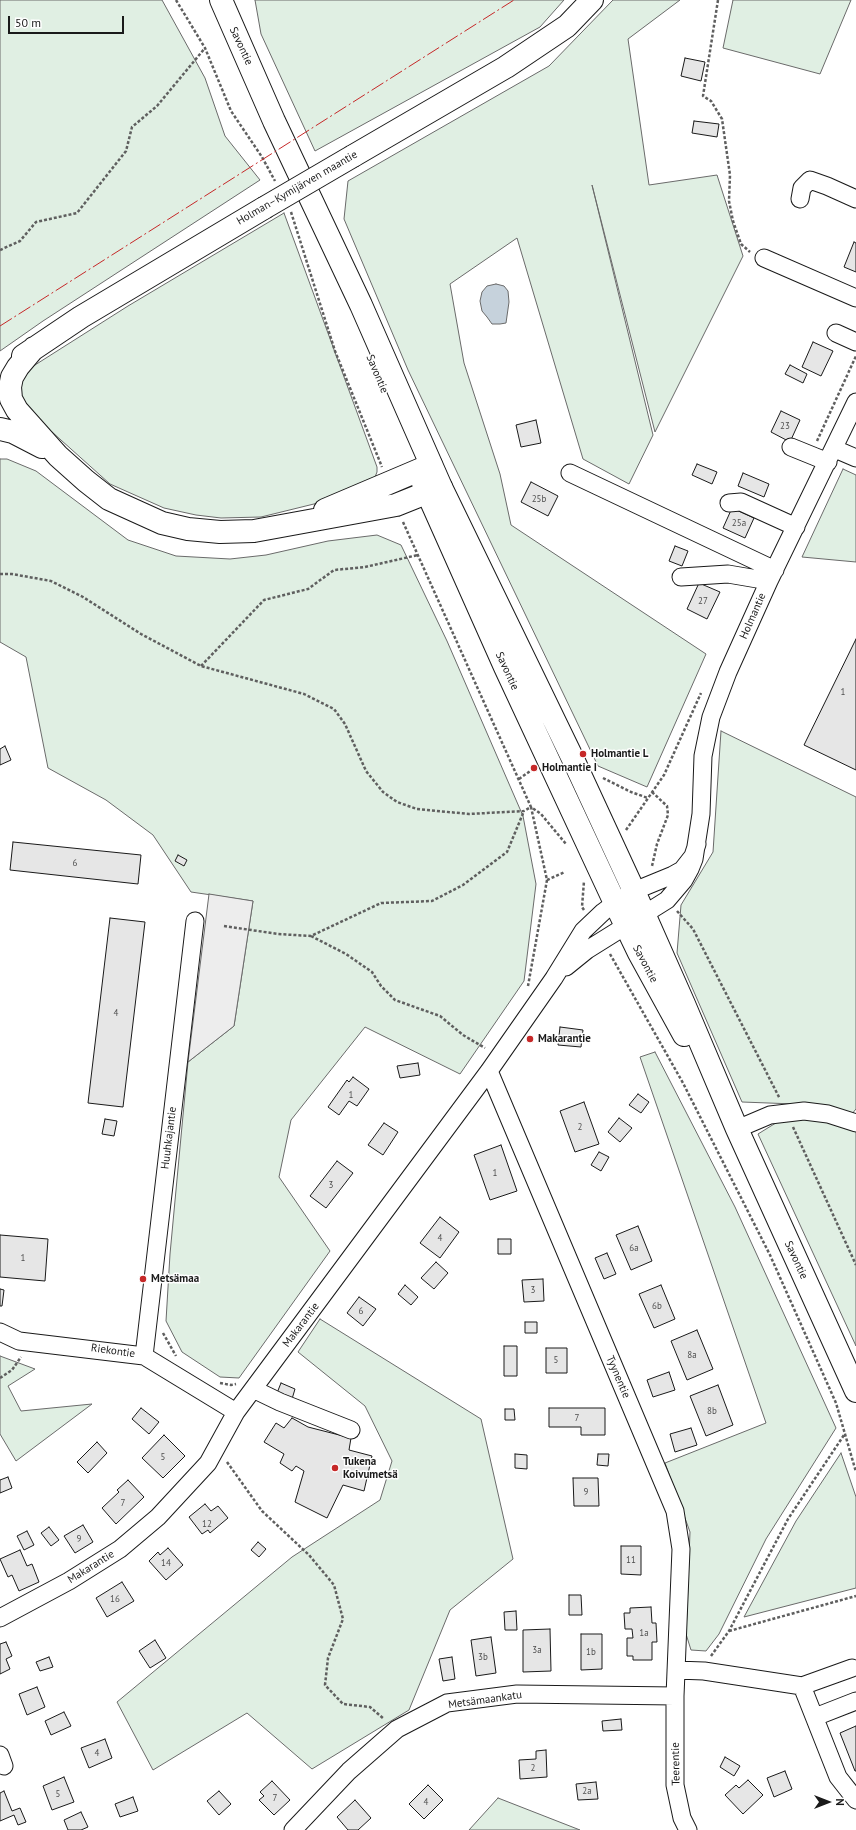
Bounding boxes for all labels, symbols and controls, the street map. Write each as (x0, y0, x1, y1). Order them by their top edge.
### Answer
scale bar (10, 8, 126, 34)
text: 50 m (15, 15, 41, 30)
street label: Savontie (226, 25, 256, 67)
street label: Holman–Kymijärven maantie (234, 148, 360, 228)
street label: Savontie (363, 353, 391, 395)
house number: 23 (780, 421, 790, 431)
house number: 25b (532, 494, 546, 504)
house number: 25a (732, 518, 746, 528)
street label: Holmantie (737, 591, 769, 641)
house number: 27 (698, 596, 708, 606)
street label: Savontie (492, 650, 522, 692)
house number: 1 (841, 687, 845, 697)
place label: Holmantie L (591, 747, 648, 761)
marker: Holmantie L (578, 749, 588, 759)
place label: Holmantie I (542, 761, 597, 775)
marker: Holmantie I (529, 763, 539, 773)
house number: 6 (73, 858, 77, 868)
street label: Savontie (630, 943, 660, 985)
house number: 4 (114, 1008, 118, 1018)
place label: Makarantie (538, 1032, 591, 1046)
marker: Makarantie (525, 1034, 535, 1044)
house number: 1 (349, 1090, 353, 1100)
street label: Huuhkajantie (159, 1106, 179, 1170)
house number: 2 (578, 1122, 582, 1132)
house number: 1 (493, 1168, 497, 1178)
house number: 3 (329, 1180, 333, 1190)
house number: 4 (438, 1233, 442, 1243)
street label: Savontie (781, 1239, 811, 1281)
house number: 6a (629, 1243, 639, 1253)
house number: 1 (21, 1253, 25, 1263)
place label: Metsämaa (151, 1272, 199, 1286)
marker: Metsämaa (138, 1274, 148, 1284)
house number: 3 (531, 1285, 535, 1295)
street label: Makarantie (280, 1300, 322, 1350)
house number: 6b (652, 1301, 662, 1311)
house number: 6 (359, 1306, 363, 1316)
street label: Riekontie (90, 1341, 136, 1361)
house number: 8a (687, 1350, 697, 1360)
street label: Tyynentie (603, 1354, 633, 1400)
house number: 5 (554, 1355, 558, 1365)
house number: 8b (707, 1406, 717, 1416)
house number: 7 (575, 1413, 579, 1423)
house number: 5 (161, 1452, 165, 1462)
place label: Tukena Koivumetsä (343, 1455, 398, 1481)
marker: Tukena Koivumetsä (330, 1463, 340, 1473)
house number: 9 (584, 1487, 588, 1497)
house number: 7 (121, 1498, 125, 1508)
house number: 12 (202, 1519, 212, 1529)
house number: 9 (77, 1534, 81, 1544)
street label: Makarantie (65, 1548, 117, 1586)
house number: 11 (626, 1555, 636, 1565)
house number: 14 (161, 1558, 171, 1568)
house number: 16 (110, 1594, 120, 1604)
house number: 1a (639, 1628, 649, 1638)
house number: 3a (532, 1645, 542, 1655)
house number: 1b (586, 1647, 596, 1657)
house number: 3b (478, 1652, 488, 1662)
street label: Metsämaankatu (447, 1688, 523, 1712)
street label: Teerentie (669, 1742, 683, 1786)
house number: 4 (95, 1748, 99, 1758)
house number: 2 (531, 1763, 535, 1773)
north arrow (808, 1782, 848, 1822)
house number: 2a (582, 1786, 592, 1796)
house number: 5 (56, 1789, 60, 1799)
house number: 7 (273, 1793, 277, 1803)
house number: 4 (424, 1797, 428, 1807)
text: N (833, 1798, 847, 1806)

